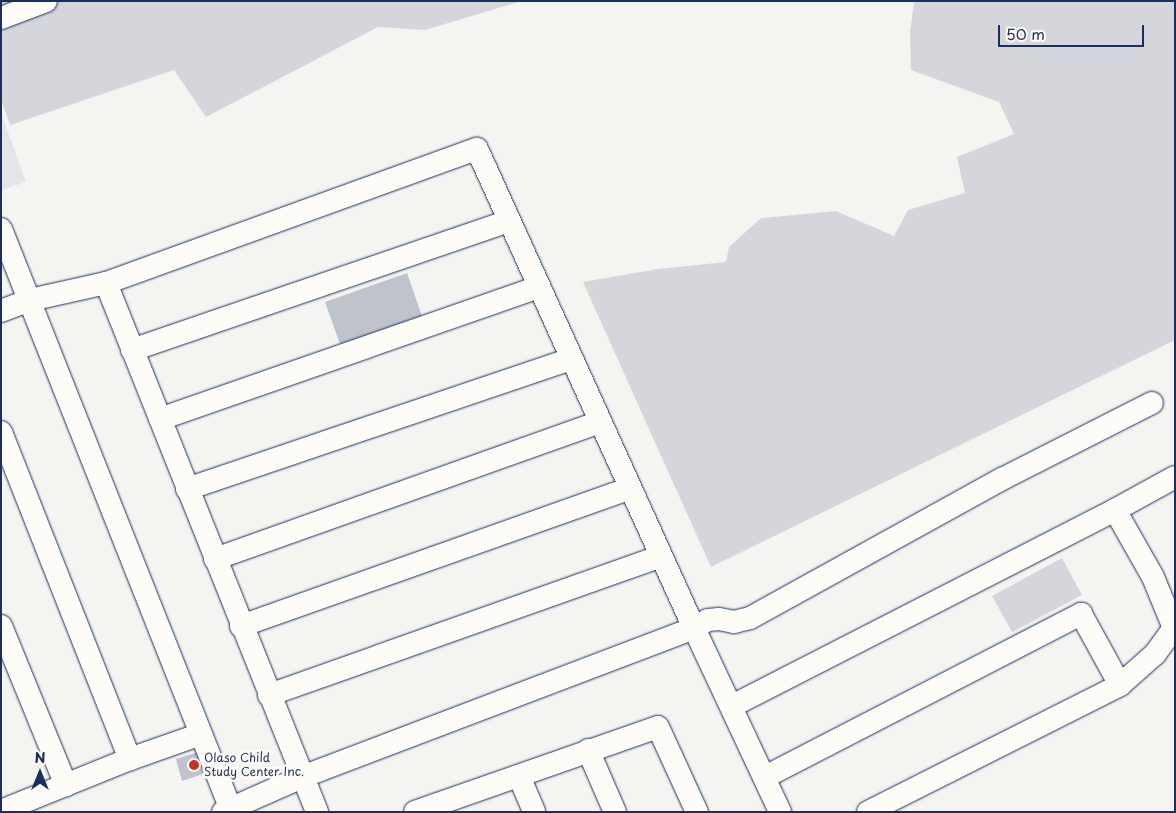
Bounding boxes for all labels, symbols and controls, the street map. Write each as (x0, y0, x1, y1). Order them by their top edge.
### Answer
scale bar (1001, 15, 1147, 47)
text: 50 m (1006, 22, 1045, 45)
text: N (34, 747, 46, 768)
north arrow (15, 748, 65, 798)
place label: Olaso Child Study Center Inc. (204, 751, 305, 779)
marker: Olaso Child Study Center Inc. (188, 759, 200, 771)

